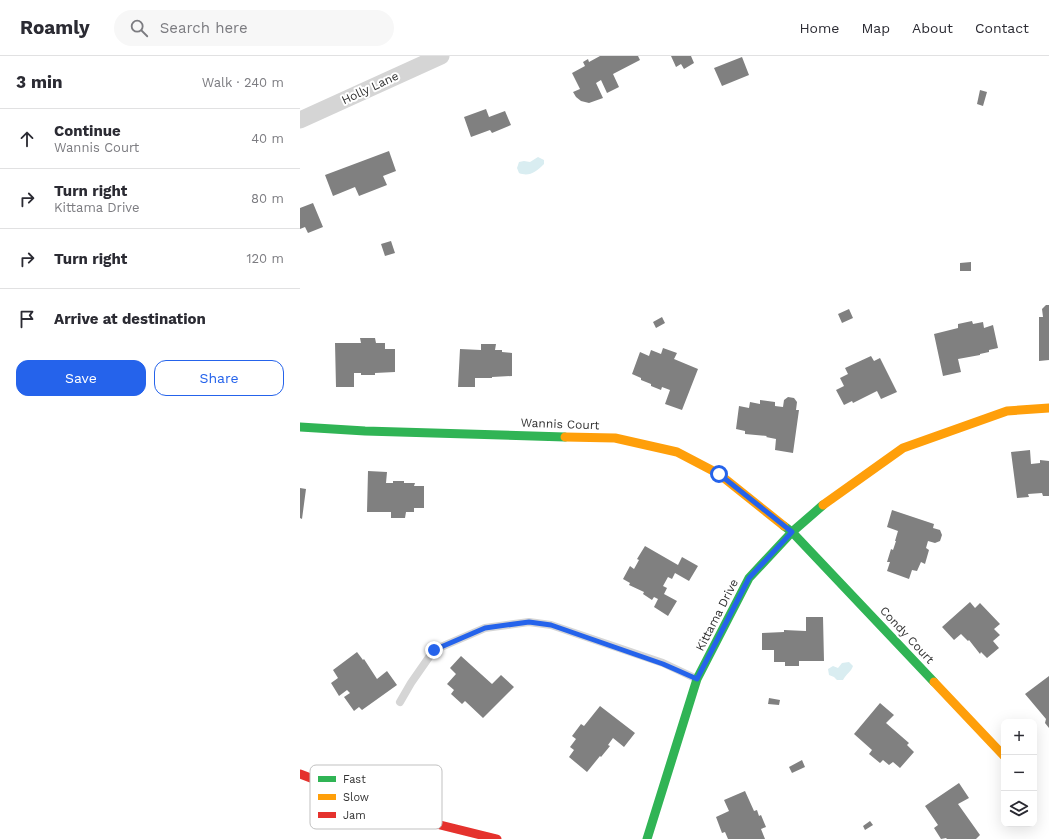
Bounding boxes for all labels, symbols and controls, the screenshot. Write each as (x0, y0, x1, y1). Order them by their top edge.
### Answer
search box (114, 10, 394, 46)
text: Roamly (20, 16, 90, 39)
icon: search (128, 17, 150, 39)
text: Search here (160, 19, 248, 37)
text: Home (799, 20, 839, 36)
text: Map (861, 20, 890, 36)
text: About (912, 20, 953, 36)
text: Contact (975, 20, 1029, 36)
street label: Holly Lane (339, 69, 401, 107)
text: 3 min (16, 72, 62, 92)
text: Walk · 240 m (202, 75, 284, 90)
text: Continue (54, 122, 121, 140)
icon: ahead (16, 128, 38, 150)
text: 40 m (251, 131, 284, 146)
text: Wannis Court (54, 140, 139, 155)
text: Turn right (54, 182, 127, 200)
icon: right (16, 188, 38, 210)
text: 80 m (251, 191, 284, 206)
text: Kittama Drive (54, 200, 140, 215)
icon: right (16, 248, 38, 270)
text: Turn right (54, 250, 127, 268)
text: 120 m (246, 251, 284, 266)
icon: arrive (16, 308, 38, 330)
text: Arrive at destination (54, 310, 206, 328)
button: Save (16, 360, 146, 396)
button: Share (154, 360, 284, 396)
street label: Wannis Court (520, 416, 600, 432)
route start (710, 465, 728, 483)
street label: Kittama Drive (693, 577, 741, 653)
street label: Condy Court (877, 604, 937, 666)
route end (425, 641, 443, 659)
map controls (1001, 719, 1037, 827)
button: + (1001, 719, 1037, 755)
button: − (1001, 755, 1037, 791)
legend (310, 765, 442, 829)
text: Fast (343, 773, 366, 786)
text: Slow (343, 791, 369, 804)
button: layers (1001, 791, 1037, 827)
text: Jam (343, 809, 366, 822)

